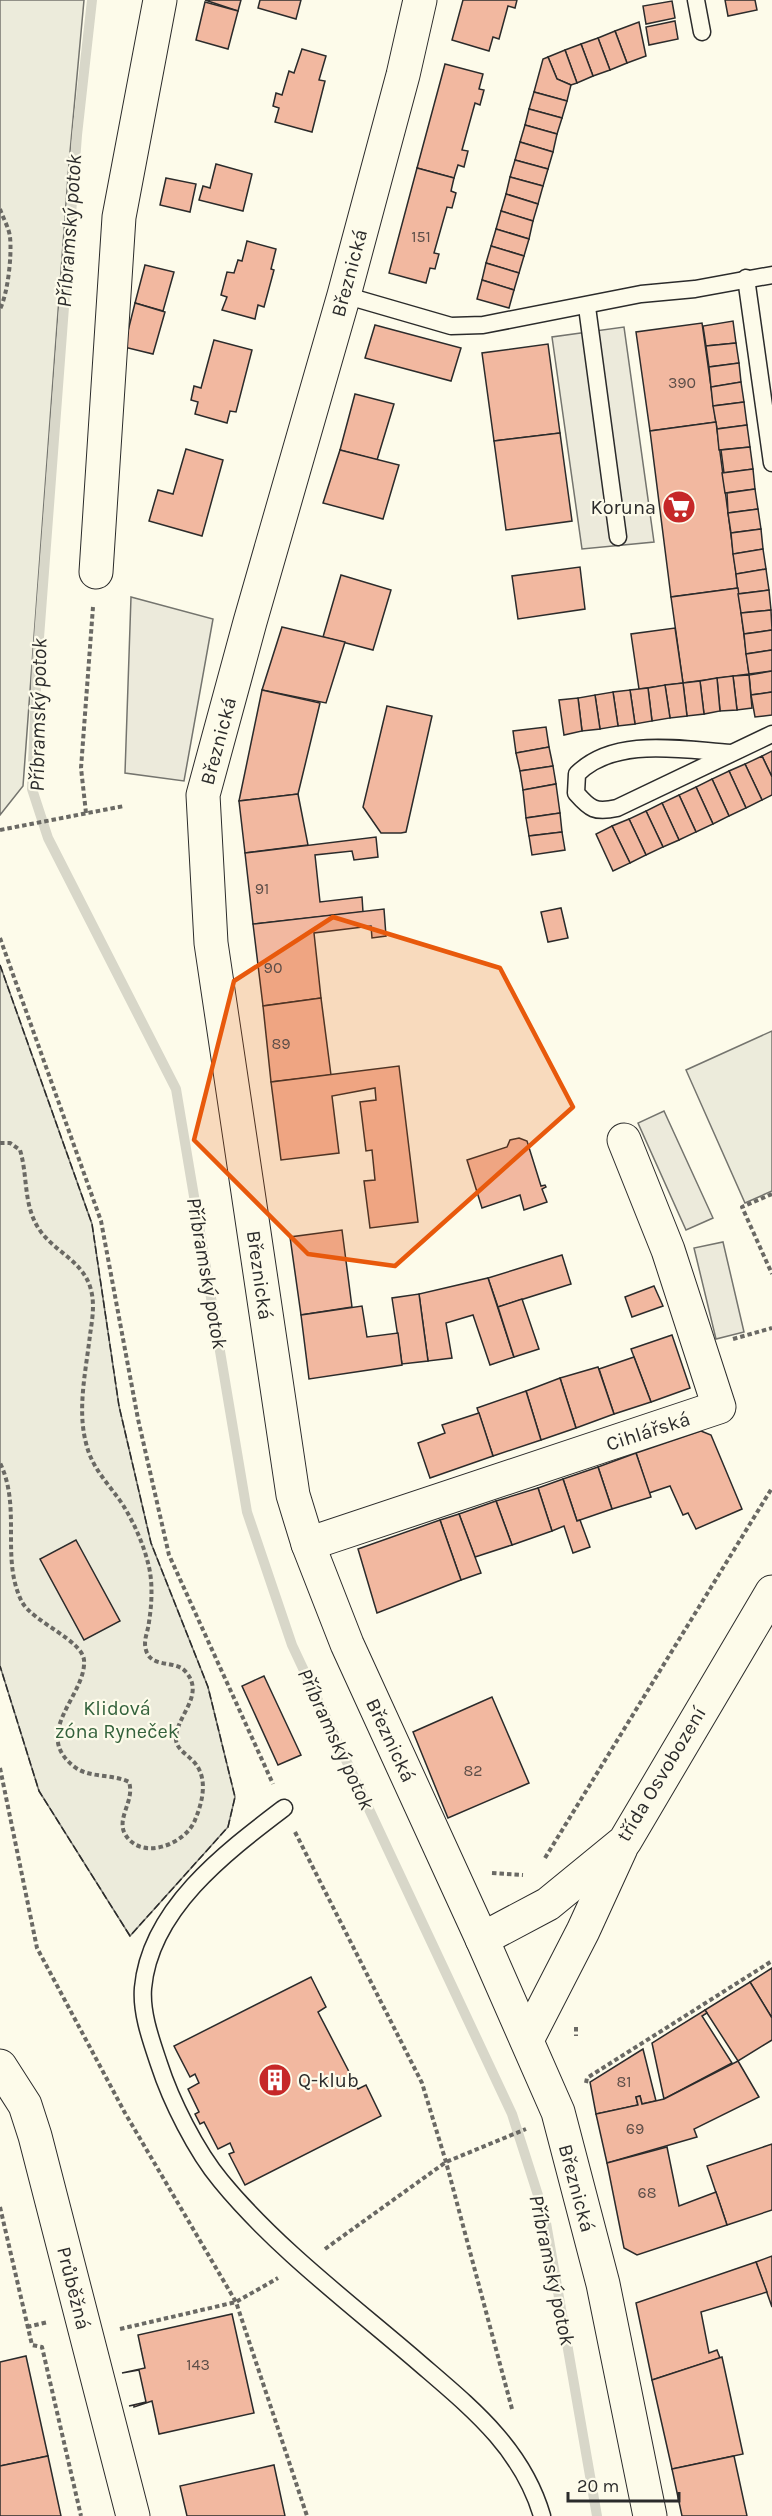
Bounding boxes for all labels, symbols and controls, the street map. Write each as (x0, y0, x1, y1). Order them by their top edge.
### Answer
water label: Příbramský potok (52, 153, 86, 308)
street label: Březnická (327, 227, 372, 320)
house number: 151 (411, 227, 431, 246)
house number: 390 (668, 373, 696, 392)
supermarket icon: Koruna (661, 489, 697, 525)
place label: Koruna (591, 496, 656, 519)
water label: Příbramský potok (25, 638, 51, 792)
street label: Březnická (196, 695, 241, 788)
house number: 91 (255, 879, 269, 898)
house number: 90 (264, 958, 282, 977)
house number: 89 (271, 1034, 291, 1053)
water label: Příbramský potok (182, 1195, 232, 1351)
street label: Březnická (242, 1229, 277, 1321)
street label: Cihlářská (603, 1407, 693, 1456)
water label: Příbramský potok (293, 1664, 379, 1814)
street label: Březnická (361, 1695, 420, 1786)
park label: Klidová zóna Ryneček (55, 1697, 179, 1743)
street label: třída Osvobození (612, 1703, 711, 1846)
house number: 82 (463, 1761, 483, 1780)
building icon: Q-klub (257, 2062, 293, 2098)
place label: Q-klub (298, 2069, 359, 2092)
house number: 81 (616, 2072, 632, 2091)
house number: 69 (626, 2119, 644, 2138)
street label: Březnická (554, 2142, 599, 2235)
house number: 68 (638, 2183, 657, 2202)
water label: Příbramský potok (524, 2192, 580, 2348)
street label: Průběžná (52, 2244, 95, 2332)
house number: 143 (186, 2355, 210, 2374)
scale bar (568, 2465, 679, 2503)
text: 20 m (577, 2475, 619, 2497)

